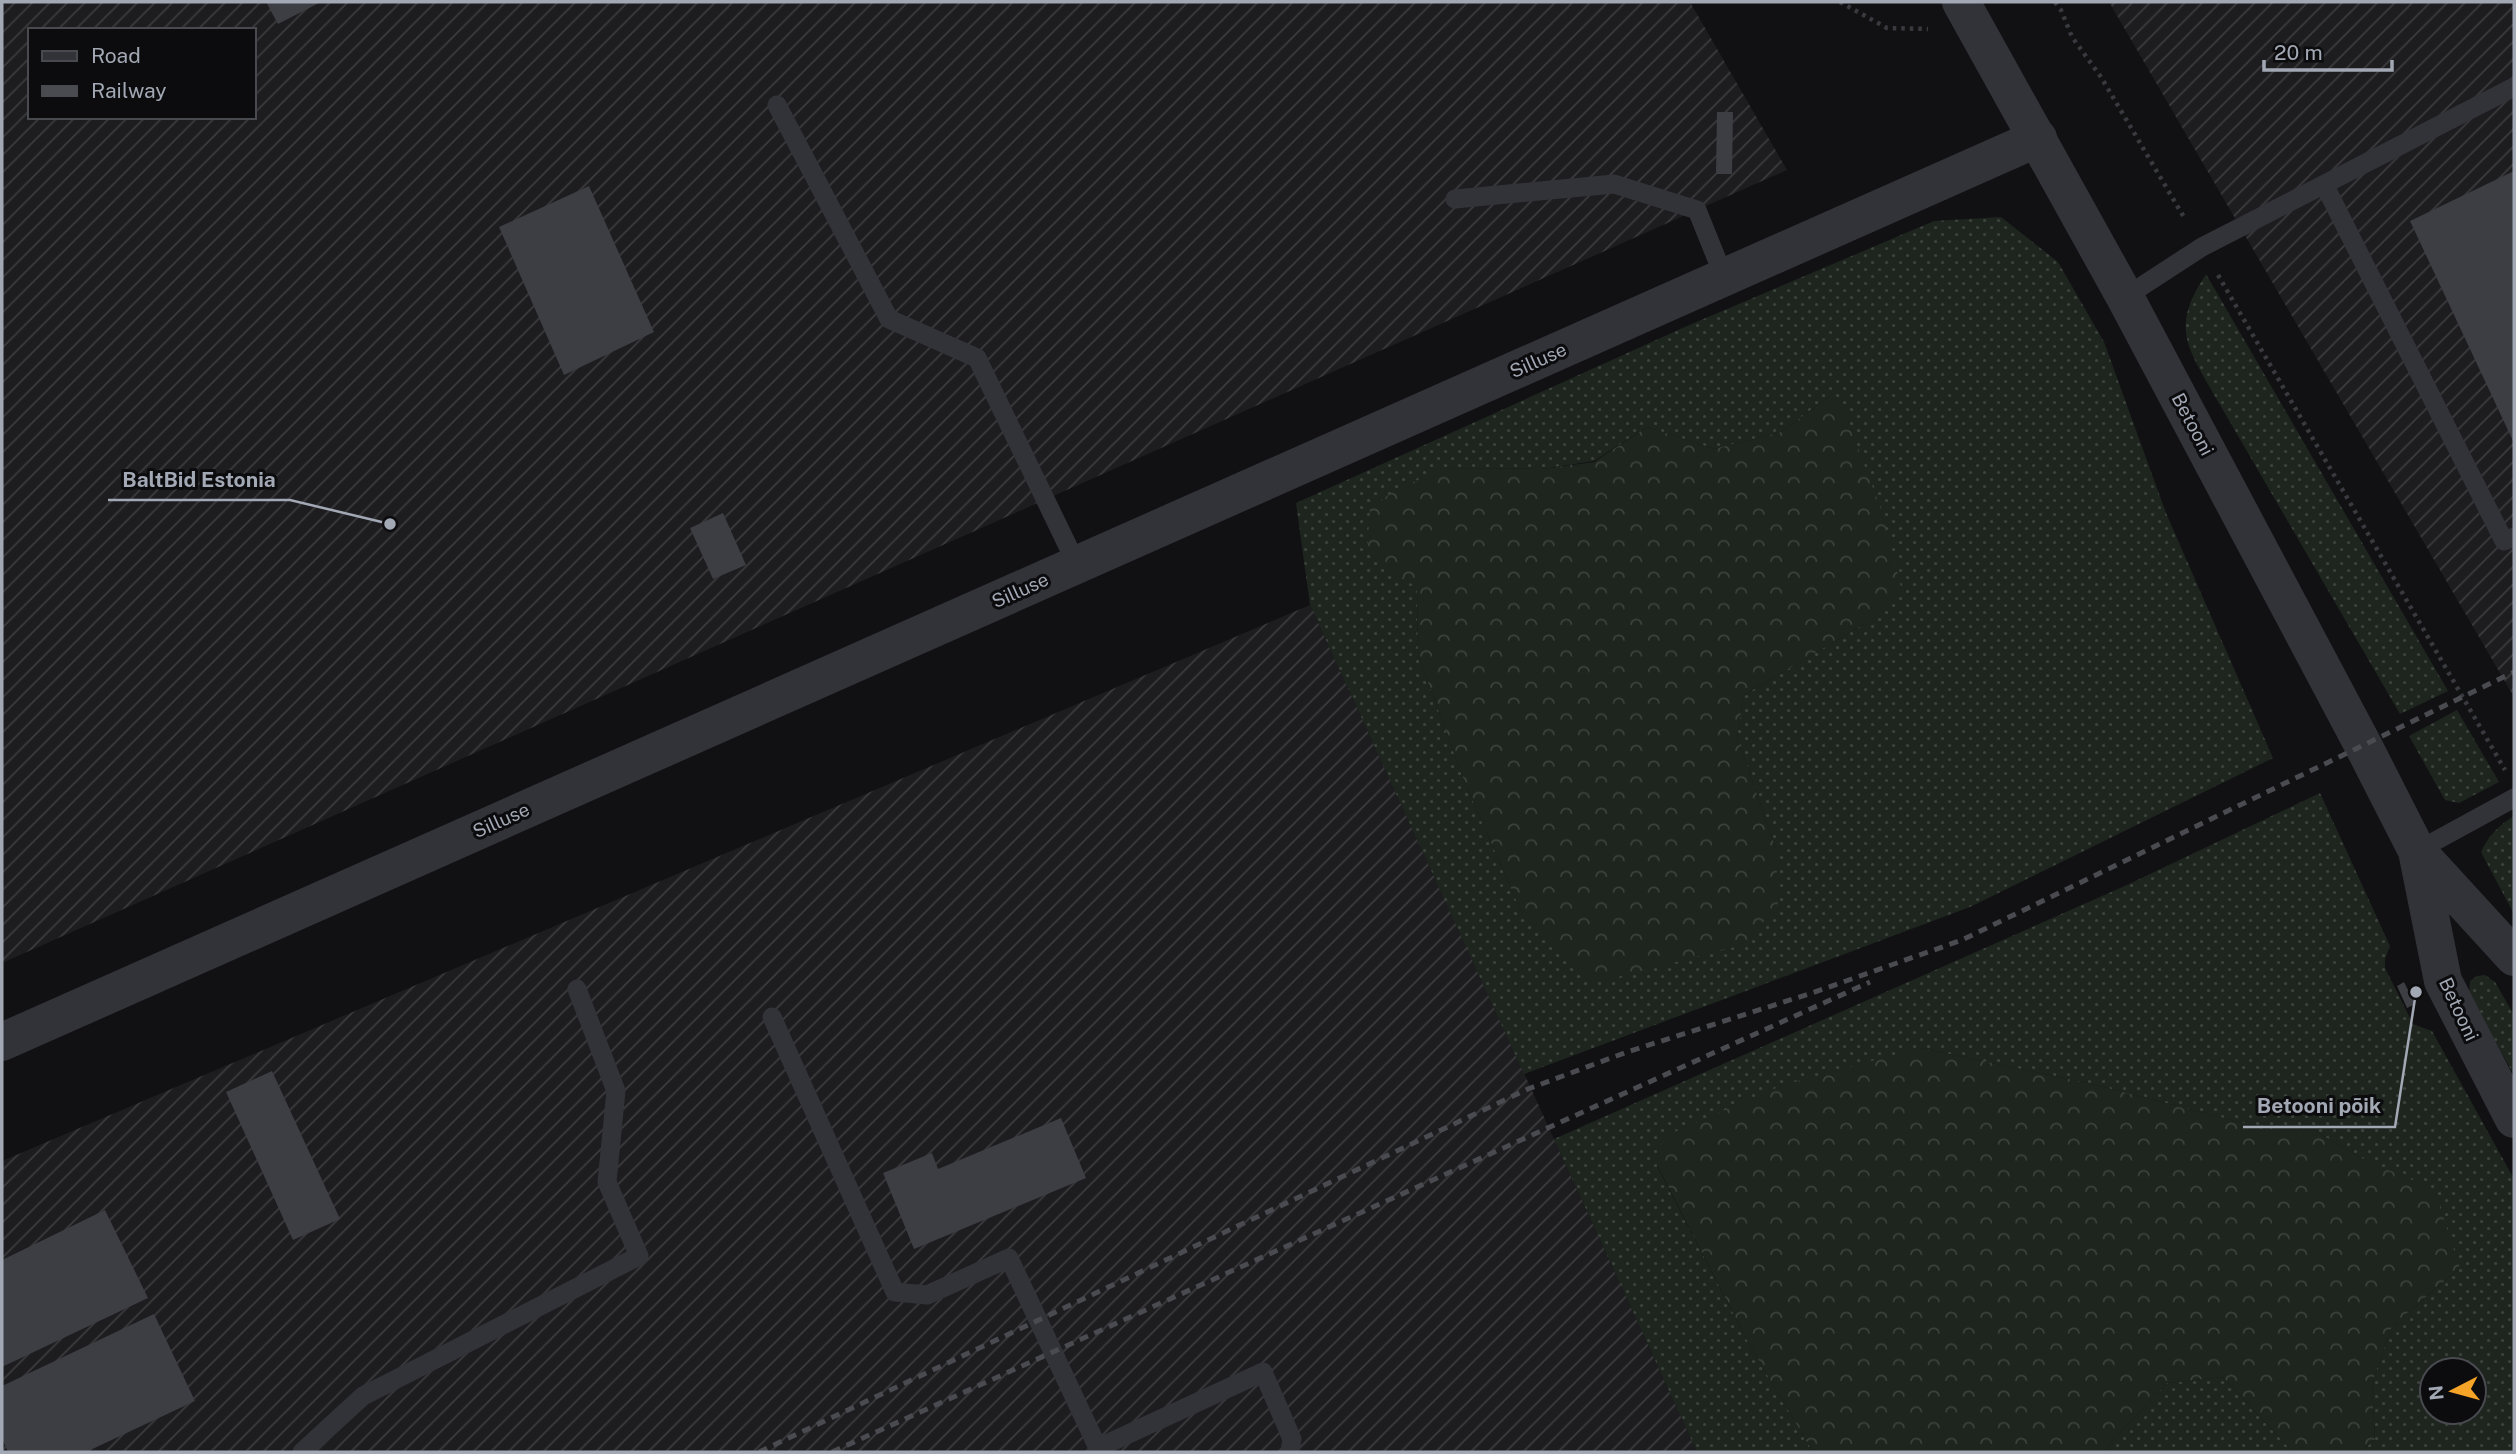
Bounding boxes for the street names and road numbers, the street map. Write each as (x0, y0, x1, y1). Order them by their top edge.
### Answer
street label: Silluse (1506, 338, 1570, 382)
street label: Betooni (2167, 389, 2219, 459)
street label: Silluse (988, 568, 1052, 612)
street label: Silluse (469, 798, 533, 842)
street label: Betooni (2435, 974, 2483, 1044)

